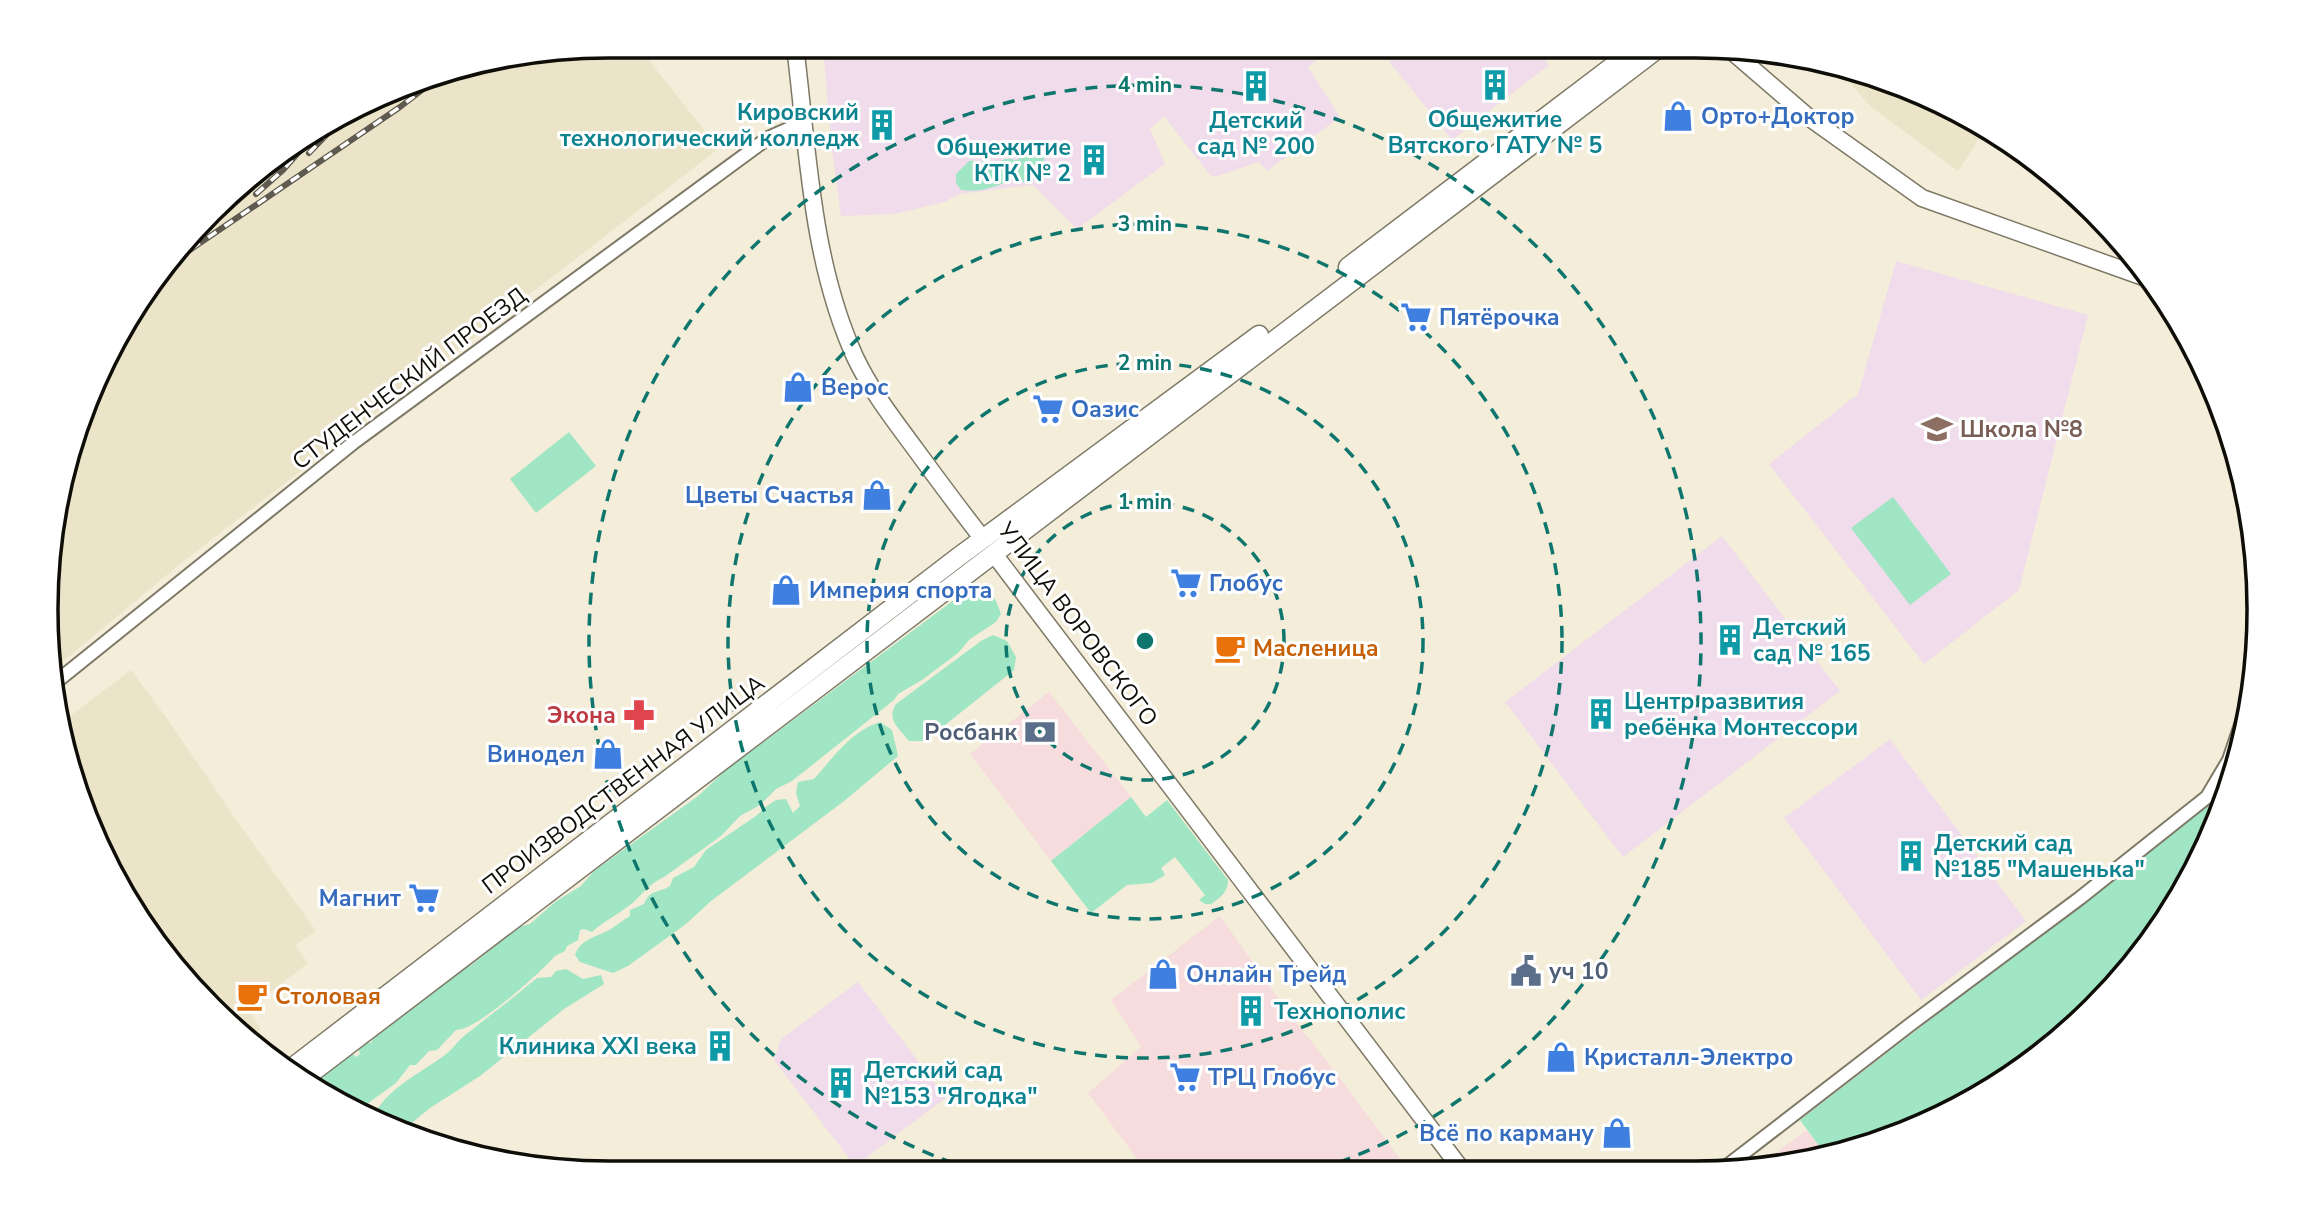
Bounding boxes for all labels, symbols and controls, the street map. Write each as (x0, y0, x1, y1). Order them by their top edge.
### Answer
building icon: Общежитие Вятского ГАТУ № 5 (1478, 68, 1512, 102)
building icon: Детский сад № 200 (1239, 69, 1273, 103)
text: 4 min (1118, 71, 1172, 99)
place label: Кировский технологический колледж (560, 97, 860, 154)
shop icon: Орто+Доктор (1661, 99, 1695, 133)
place label: Орто+Доктор (1701, 101, 1855, 132)
place label: Общежитие Вятского ГАТУ № 5 (1388, 104, 1602, 161)
place label: Детский сад № 200 (1197, 105, 1315, 162)
building icon: Кировский технологический колледж (865, 108, 899, 142)
place label: Общежитие КТК № 2 (936, 132, 1071, 189)
building icon: Общежитие КТК № 2 (1077, 143, 1111, 177)
text: 3 min (1118, 210, 1172, 238)
street label: СТУДЕНЧЕСКИЙ ПРОЕЗД (286, 280, 533, 477)
supermarket icon: Пятёрочка (1399, 300, 1433, 334)
place label: Пятёрочка (1439, 302, 1560, 333)
text: 2 min (1118, 349, 1172, 377)
shop icon: Верос (781, 370, 815, 404)
place label: Верос (821, 372, 888, 403)
supermarket icon: Оазис (1031, 392, 1065, 426)
place label: Оазис (1071, 394, 1139, 425)
school or university icon: Школа №8 (1920, 412, 1954, 446)
place label: Школа №8 (1960, 414, 2083, 445)
shop icon: Цветы Счастья (860, 478, 894, 512)
place label: Цветы Счастья (685, 480, 854, 511)
text: 1 min (1118, 488, 1172, 516)
street label: УЛИЦА ВОРОВСКОГО (990, 515, 1165, 733)
supermarket icon: Глобус (1169, 566, 1203, 600)
place label: Глобус (1209, 568, 1283, 599)
shop icon: Империя спорта (769, 573, 803, 607)
place label: Империя спорта (809, 575, 992, 606)
place label: Детский сад № 165 (1753, 612, 1870, 669)
building icon: Детский сад № 165 (1713, 623, 1747, 657)
centre of rings (1133, 629, 1157, 653)
cafe icon: Масленица (1213, 631, 1247, 665)
place label: Масленица (1253, 633, 1379, 664)
street label: ПРОИЗВОДСТВЕННАЯ УЛИЦА (476, 668, 771, 901)
place label: Центр развития ребёнка Монтессори (1624, 686, 1858, 743)
building icon: Центр развития ребёнка Монтессори (1584, 697, 1618, 731)
pharmacy icon: Экона (622, 698, 656, 732)
place label: Экона (547, 700, 616, 731)
bank icon: Росбанк (1023, 715, 1057, 749)
place label: Росбанк (924, 717, 1017, 748)
shop icon: Винодел (591, 737, 625, 771)
place label: Винодел (487, 739, 585, 770)
place label: Детский сад №185 "Машенька" (1934, 828, 2145, 885)
building icon: Детский сад №185 "Машенька" (1894, 839, 1928, 873)
supermarket icon: Магнит (407, 881, 441, 915)
place label: Магнит (319, 883, 401, 914)
public building icon: уч 10 (1509, 954, 1543, 988)
place label: уч 10 (1549, 956, 1608, 987)
shop icon: Онлайн Трейд (1146, 957, 1180, 991)
place label: Онлайн Трейд (1186, 959, 1346, 990)
cafe icon: Столовая (235, 979, 269, 1013)
place label: Столовая (275, 981, 381, 1012)
building icon: Технополис (1234, 994, 1268, 1028)
place label: Технополис (1274, 996, 1406, 1027)
building icon: Клиника XXI века (703, 1029, 737, 1063)
place label: Клиника XXI века (499, 1031, 697, 1062)
shop icon: Кристалл-Электро (1544, 1040, 1578, 1074)
place label: Кристалл-Электро (1584, 1042, 1793, 1073)
place label: Детский сад №153 "Ягодка" (864, 1055, 1037, 1112)
supermarket icon: ТРЦ Глобус (1168, 1060, 1202, 1094)
place label: ТРЦ Глобус (1208, 1062, 1336, 1093)
building icon: Детский сад №153 "Ягодка" (824, 1066, 858, 1100)
shop icon: Всё по карману (1600, 1116, 1634, 1150)
place label: Всё по карману (1419, 1118, 1595, 1149)

